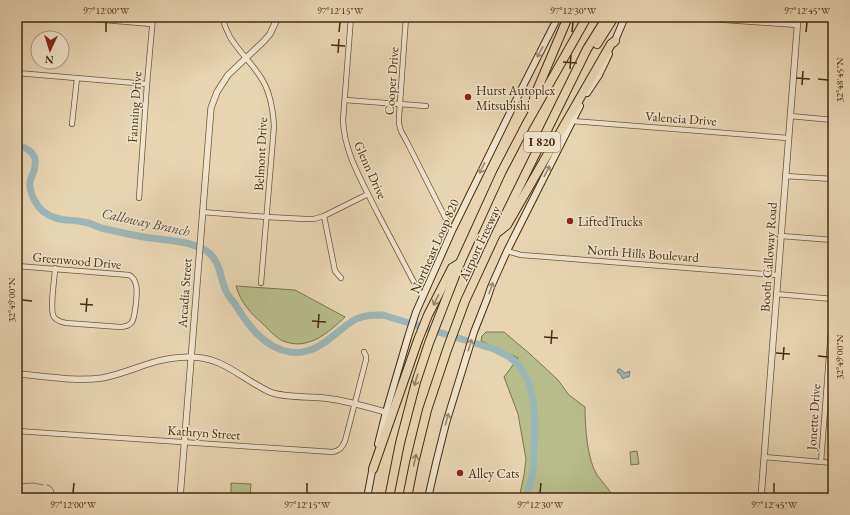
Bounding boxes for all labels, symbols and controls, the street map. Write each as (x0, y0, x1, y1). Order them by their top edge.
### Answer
text: 97°12'00"W (83, 4, 130, 17)
text: 97°12'15"W (317, 4, 364, 17)
text: 97°12'30"W (550, 4, 597, 17)
text: 97°12'45"W (784, 4, 831, 17)
north arrow (30, 30, 70, 70)
one-way arrow (536, 45, 543, 57)
street label: Cooper Drive (381, 46, 402, 116)
text: N (44, 53, 54, 67)
text: 32°48'45"N (833, 57, 846, 102)
street label: Fanning Drive (124, 71, 145, 143)
place label: Hurst Autoplex Mitsubishi (476, 82, 556, 114)
marker: Hurst Autoplex Mitsubishi (463, 92, 473, 102)
street label: Valencia Drive (645, 108, 717, 129)
street label: Belmont Drive (250, 117, 271, 191)
road number: I 820 (524, 132, 560, 152)
street label: Glenn Drive (350, 139, 391, 202)
one-way arrow (478, 162, 485, 174)
one-way arrow (544, 165, 551, 177)
street label: Northeast Loop 820 (406, 196, 463, 296)
street label: Booth Calloway Road (756, 201, 781, 313)
street label: Airport Freeway (454, 203, 504, 285)
water label: Calloway Branch (100, 204, 192, 240)
place label: LiftedTrucks (578, 213, 643, 230)
marker: LiftedTrucks (565, 216, 575, 226)
street label: North Hills Boulevard (587, 241, 700, 266)
street label: Greenwood Drive (32, 248, 122, 273)
street label: Arcadia Street (174, 258, 195, 329)
text: 32°49'00"N (5, 277, 18, 322)
one-way arrow (488, 282, 495, 295)
one-way arrow (432, 294, 439, 306)
text: 32°49'00"N (833, 334, 846, 379)
one-way arrow (467, 338, 474, 351)
one-way arrow (412, 373, 420, 386)
street label: Jonette Drive (803, 383, 824, 452)
one-way arrow (444, 413, 451, 426)
street label: Kathryn Street (167, 421, 241, 444)
one-way arrow (411, 454, 419, 467)
place label: Alley Cats (467, 465, 519, 482)
marker: Alley Cats (455, 468, 465, 478)
text: 97°12'00"W (50, 498, 97, 511)
text: 97°12'15"W (284, 498, 331, 511)
text: 97°12'30"W (517, 498, 564, 511)
text: 97°12'45"W (751, 498, 798, 511)

